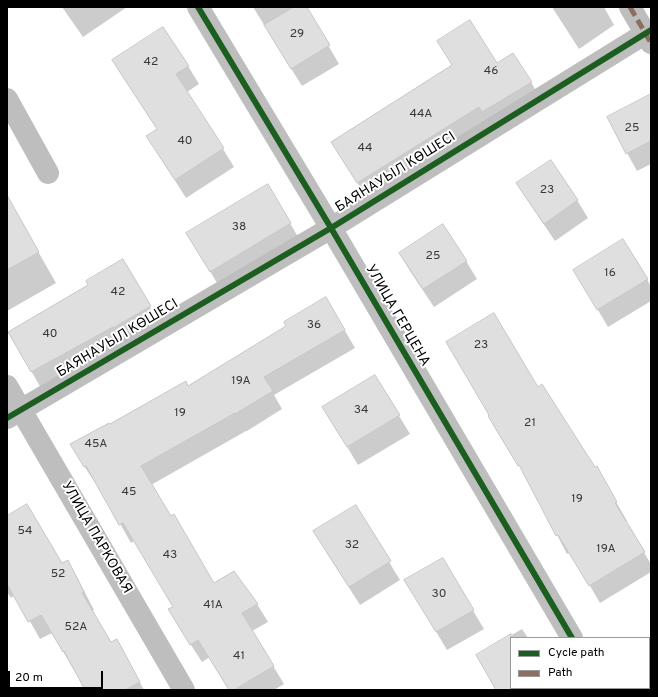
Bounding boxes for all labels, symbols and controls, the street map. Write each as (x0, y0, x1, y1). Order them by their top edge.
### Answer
house number: 29 (290, 28, 304, 42)
house number: 42 (144, 56, 158, 70)
house number: 46 (484, 65, 498, 79)
house number: 44А (410, 108, 432, 122)
house number: 25 (625, 122, 639, 136)
street label: БАЯНАУЫЛ КӨШЕСІ (333, 129, 459, 217)
house number: 40 (177, 135, 193, 149)
house number: 44 (358, 142, 372, 156)
house number: 23 (540, 184, 554, 198)
house number: 38 (232, 221, 246, 235)
house number: 25 (426, 250, 440, 264)
street label: УЛИЦА ГЕРЦЕНА (361, 262, 433, 370)
house number: 16 (604, 267, 616, 281)
house number: 42 (111, 286, 125, 300)
street label: БАЯНАУЫЛ КӨШЕСІ (54, 296, 182, 382)
house number: 36 (307, 319, 321, 333)
house number: 40 (42, 328, 58, 342)
house number: 23 (474, 339, 488, 353)
house number: 19А (231, 375, 251, 389)
house number: 34 (354, 404, 368, 418)
house number: 19 (174, 407, 186, 421)
house number: 21 (524, 417, 536, 431)
house number: 45А (85, 438, 107, 452)
street label: УЛИЦА ПАРКОВАЯ (57, 479, 135, 597)
house number: 45 (122, 486, 136, 500)
house number: 19 (571, 493, 583, 507)
house number: 54 (17, 525, 33, 539)
house number: 32 (345, 539, 359, 553)
house number: 19А (596, 543, 616, 557)
house number: 43 (163, 549, 177, 563)
house number: 52 (51, 568, 65, 582)
house number: 30 (432, 588, 446, 602)
house number: 41А (203, 599, 223, 613)
house number: 52А (65, 621, 87, 635)
legend (510, 637, 650, 689)
text: Cycle path (548, 645, 605, 661)
house number: 41 (233, 650, 245, 664)
scale bar (10, 663, 105, 689)
text: Path (548, 665, 573, 681)
text: 20 m (15, 670, 43, 686)

